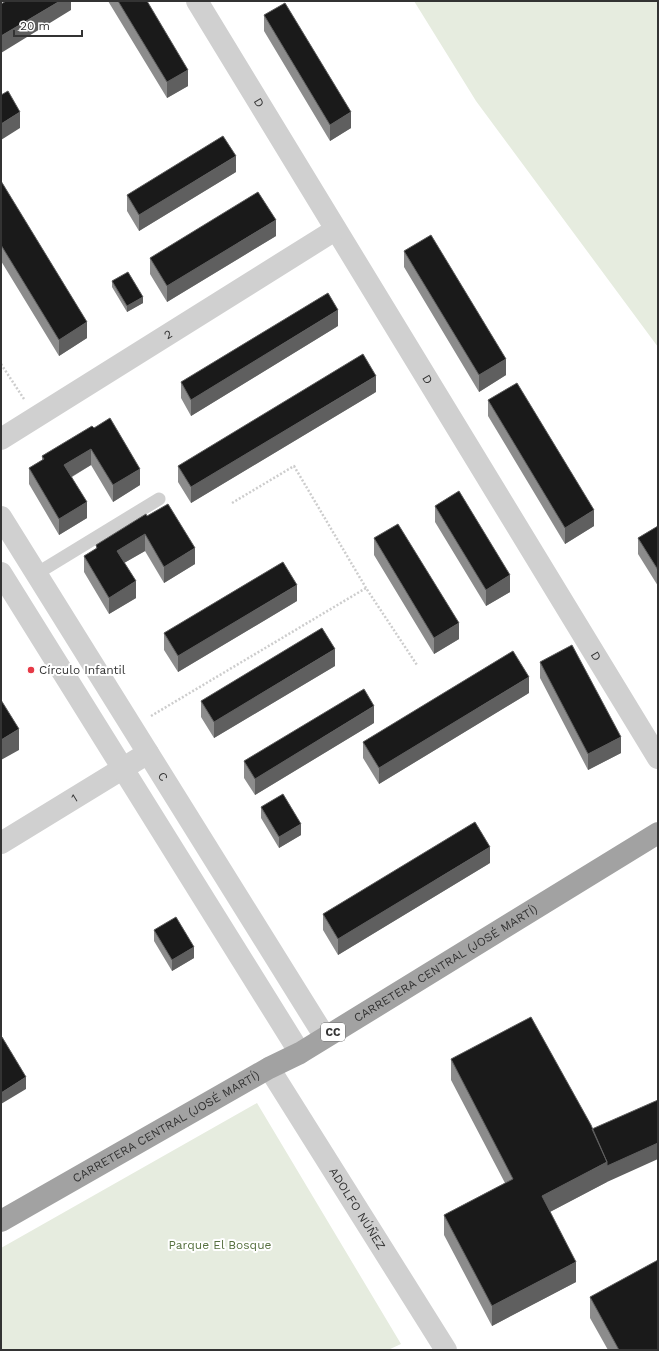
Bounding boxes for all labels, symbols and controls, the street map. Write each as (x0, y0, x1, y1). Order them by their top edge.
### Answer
scale bar (14, 12, 82, 38)
text: 20 m (20, 19, 50, 33)
street label: D (251, 95, 267, 110)
street label: 2 (161, 327, 175, 342)
street label: D (419, 372, 436, 387)
street label: D (588, 649, 604, 663)
place label: Círculo Infantil (39, 663, 126, 677)
marker: Círculo Infantil (26, 665, 36, 675)
street label: C (155, 770, 171, 784)
street label: 1 (69, 791, 80, 805)
street label: CARRETERA CENTRAL (JOSÉ MARTÍ) (351, 902, 540, 1025)
road number: CC (321, 1023, 345, 1041)
street label: CARRETERA CENTRAL (JOSÉ MARTÍ) (70, 1068, 262, 1186)
street label: ADOLFO NÚÑEZ (326, 1165, 388, 1252)
park label: Parque El Bosque (169, 1238, 272, 1252)

